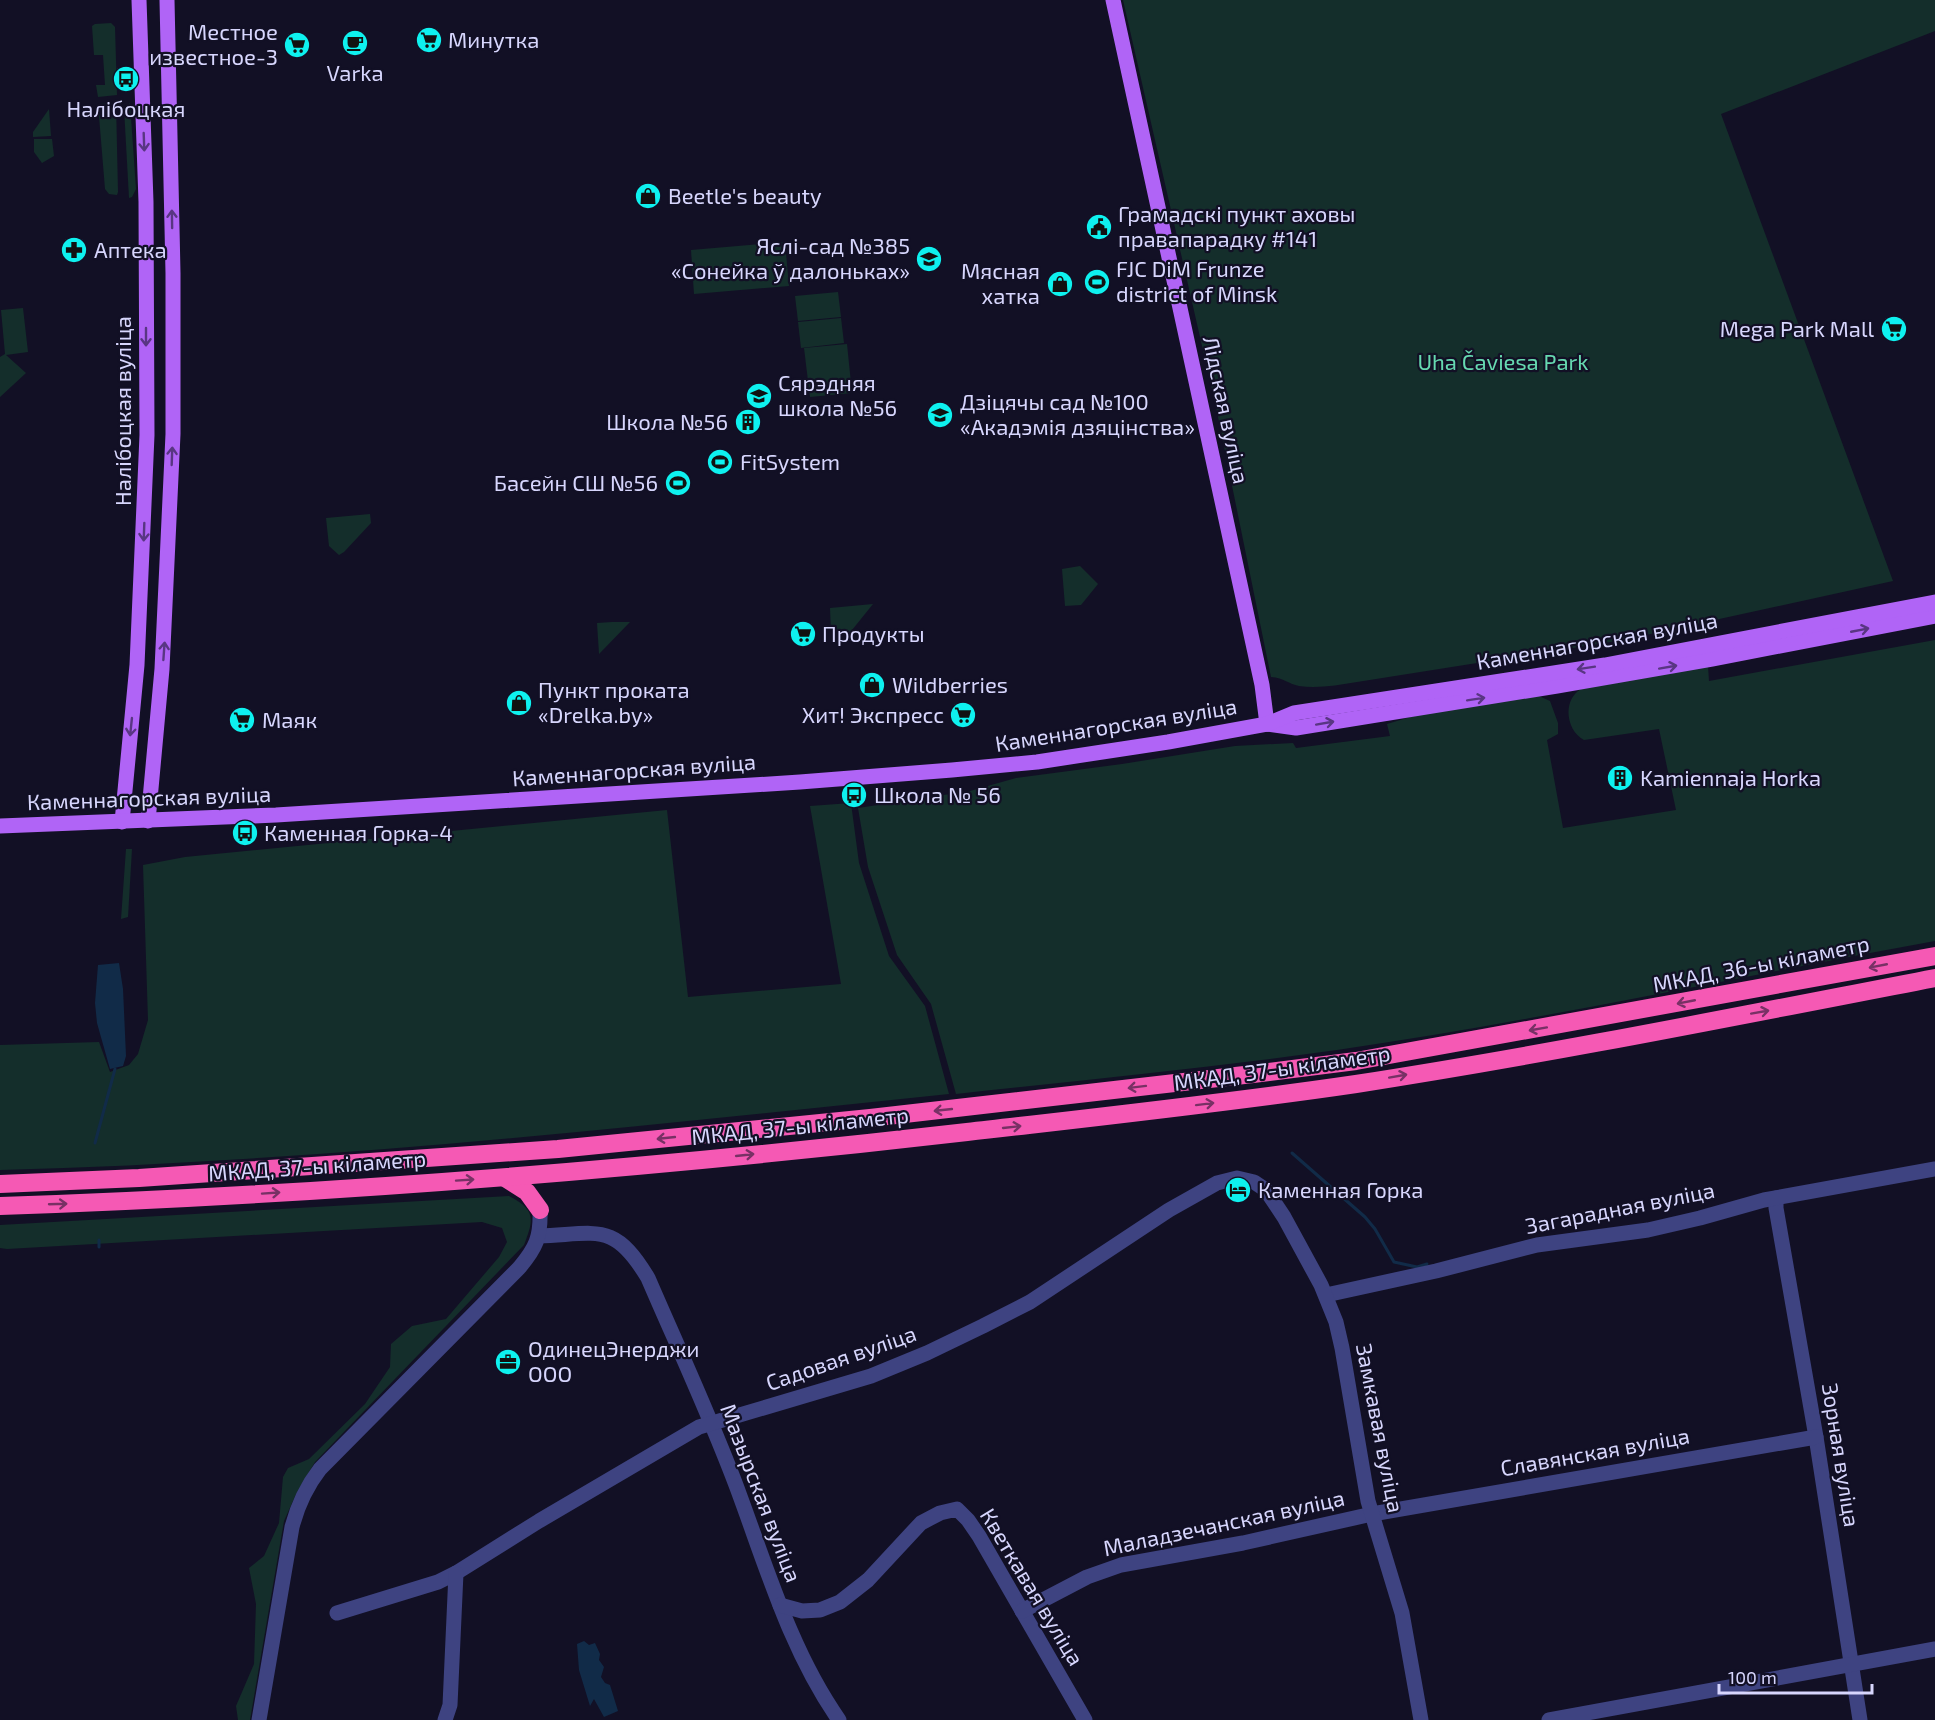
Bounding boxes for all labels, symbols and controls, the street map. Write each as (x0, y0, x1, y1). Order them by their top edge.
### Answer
place label: Местное известное-3 (149, 18, 278, 69)
supermarket icon: Минутка (414, 25, 444, 55)
place label: Минутка (448, 26, 539, 53)
cafe icon: Varka (340, 28, 370, 58)
supermarket icon: Местное известное-3 (282, 30, 312, 60)
place label: Varka (327, 59, 383, 85)
bus stop icon: Налібоцкая (111, 64, 141, 94)
place label: Налібоцкая (67, 95, 185, 121)
one-way arrow (138, 132, 150, 152)
shop icon: Beetle's beauty (633, 181, 663, 211)
place label: Beetle's beauty (668, 182, 822, 208)
place label: Грамадскі пункт аховы правапарадку #141 (1118, 200, 1355, 252)
one-way arrow (166, 210, 178, 230)
public building icon: Грамадскі пункт аховы правапарадку #141 (1084, 212, 1114, 242)
place label: Яслі-сад №385 «Сонейка ў далоньках» (671, 232, 910, 284)
pharmacy icon: Аптека (59, 235, 89, 265)
place label: Аптека (94, 236, 167, 262)
school or university icon: Яслі-сад №385 «Сонейка ў далоньках» (914, 244, 944, 274)
place label: FJC DiM Frunze district of Minsk (1116, 255, 1277, 306)
place label: Мясная хатка (961, 257, 1040, 308)
sports icon: FJC DiM Frunze district of Minsk (1082, 267, 1112, 297)
shop icon: Мясная хатка (1045, 269, 1075, 299)
supermarket icon: Mega Park Mall (1879, 314, 1909, 344)
place label: Mega Park Mall (1720, 315, 1874, 341)
street label: Налібоцкая вуліца (109, 316, 136, 506)
one-way arrow (140, 327, 152, 347)
street label: Лідская вуліца (1198, 334, 1255, 486)
park label: Uha Čaviesa Park (1417, 348, 1589, 374)
place label: Сярэдняя школа №56 (778, 369, 897, 420)
school or university icon: Сярэдняя школа №56 (744, 381, 774, 411)
place label: Дзіцячы сад №100 «Акадэмія дзяцінства» (960, 388, 1195, 439)
school or university icon: Дзіцячы сад №100 «Акадэмія дзяцінства» (925, 400, 955, 430)
building icon: Школа №56 (733, 407, 763, 437)
place label: Школа №56 (606, 408, 728, 434)
one-way arrow (166, 447, 178, 467)
sports icon: FitSystem (705, 447, 735, 477)
place label: FitSystem (740, 448, 840, 474)
sports icon: Басейн СШ №56 (663, 468, 693, 498)
place label: Басейн СШ №56 (494, 469, 658, 495)
one-way arrow (138, 522, 150, 542)
street label: Каменнагорская вуліца (1474, 606, 1720, 675)
supermarket icon: Продукты (788, 619, 818, 649)
place label: Продукты (822, 620, 925, 647)
one-way arrow (1850, 624, 1869, 635)
one-way arrow (158, 642, 169, 662)
one-way arrow (1658, 661, 1678, 672)
one-way arrow (1577, 662, 1597, 673)
shop icon: Wildberries (857, 670, 887, 700)
place label: Wildberries (892, 671, 1008, 697)
place label: Пункт проката «Drelka.by» (538, 676, 690, 727)
shop icon: Пункт проката «Drelka.by» (504, 688, 534, 718)
street label: Каменнагорская вуліца (993, 692, 1239, 757)
one-way arrow (1466, 693, 1485, 704)
supermarket icon: Хит! Экспресс (948, 700, 978, 730)
place label: Хит! Экспресс (802, 701, 944, 727)
supermarket icon: Маяк (227, 705, 257, 735)
place label: Маяк (262, 706, 317, 732)
one-way arrow (125, 716, 136, 736)
one-way arrow (1315, 717, 1335, 728)
street label: Каменнагорская вуліца (511, 748, 757, 791)
building icon: Kamiennaja Horka (1605, 763, 1635, 793)
place label: Kamiennaja Horka (1640, 764, 1821, 791)
street label: Каменнагорская вуліца (26, 780, 272, 815)
bus stop icon: Школа № 56 (839, 780, 869, 810)
place label: Школа № 56 (874, 781, 1001, 807)
bus stop icon: Каменная Горка-4 (230, 818, 260, 848)
place label: Каменная Горка-4 (264, 819, 453, 845)
street label: МКАД, 36-ы кіламетр (1650, 929, 1871, 997)
one-way arrow (1868, 961, 1888, 972)
one-way arrow (1677, 997, 1696, 1008)
one-way arrow (1750, 1006, 1769, 1017)
one-way arrow (1528, 1024, 1548, 1035)
street label: МКАД, 37-ы кіламетр (1172, 1039, 1392, 1095)
one-way arrow (1388, 1071, 1408, 1082)
one-way arrow (1128, 1082, 1147, 1093)
one-way arrow (1195, 1098, 1215, 1109)
street label: МКАД, 37-ы кіламетр (690, 1101, 910, 1149)
one-way arrow (934, 1104, 954, 1115)
one-way arrow (1001, 1121, 1021, 1132)
one-way arrow (656, 1133, 676, 1144)
street label: МКАД, 37-ы кіламетр (207, 1144, 427, 1186)
one-way arrow (734, 1149, 754, 1160)
one-way arrow (455, 1175, 475, 1186)
hotel icon: Каменная Горка (1223, 1175, 1253, 1205)
place label: Каменная Горка (1258, 1176, 1424, 1202)
street label: Загарадная вуліца (1523, 1176, 1717, 1239)
one-way arrow (260, 1187, 280, 1198)
one-way arrow (48, 1198, 68, 1209)
street label: Садовая вуліца (762, 1319, 920, 1396)
place label: ОдинецЭнерджи ООО (528, 1335, 699, 1386)
street label: Замкавая вуліца (1351, 1341, 1410, 1515)
office icon: ОдинецЭнерджи ООО (493, 1347, 523, 1377)
street label: Зорная вуліца (1817, 1381, 1866, 1529)
street label: Мазырская вуліца (715, 1400, 808, 1586)
street label: Славянская вуліца (1498, 1422, 1692, 1481)
street label: Маладзечанская вуліца (1101, 1484, 1347, 1561)
street label: Кветкавая вуліца (975, 1503, 1090, 1670)
scale bar (1719, 1657, 1872, 1695)
text: 100 m (1728, 1666, 1777, 1688)

